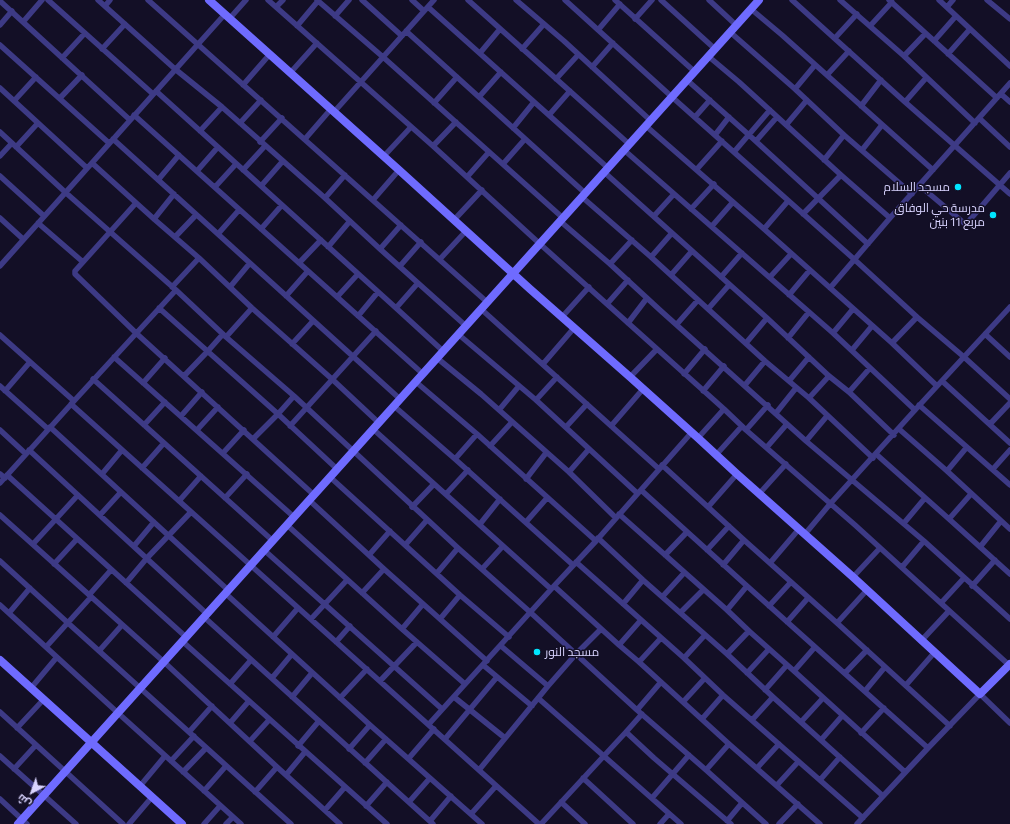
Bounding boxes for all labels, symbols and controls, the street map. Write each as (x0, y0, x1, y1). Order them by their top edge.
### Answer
place label: مسجد السلام (884, 180, 950, 194)
marker: مسجد السلام (953, 182, 963, 192)
place label: مدرسة حي الوفاق مربع 11 بنين (894, 201, 985, 229)
marker: مدرسة حي الوفاق مربع 11 بنين (988, 210, 998, 220)
place label: مسجد النور (545, 645, 599, 659)
marker: مسجد النور (532, 647, 542, 657)
north arrow (12, 772, 52, 812)
text: ش (14, 792, 33, 811)

